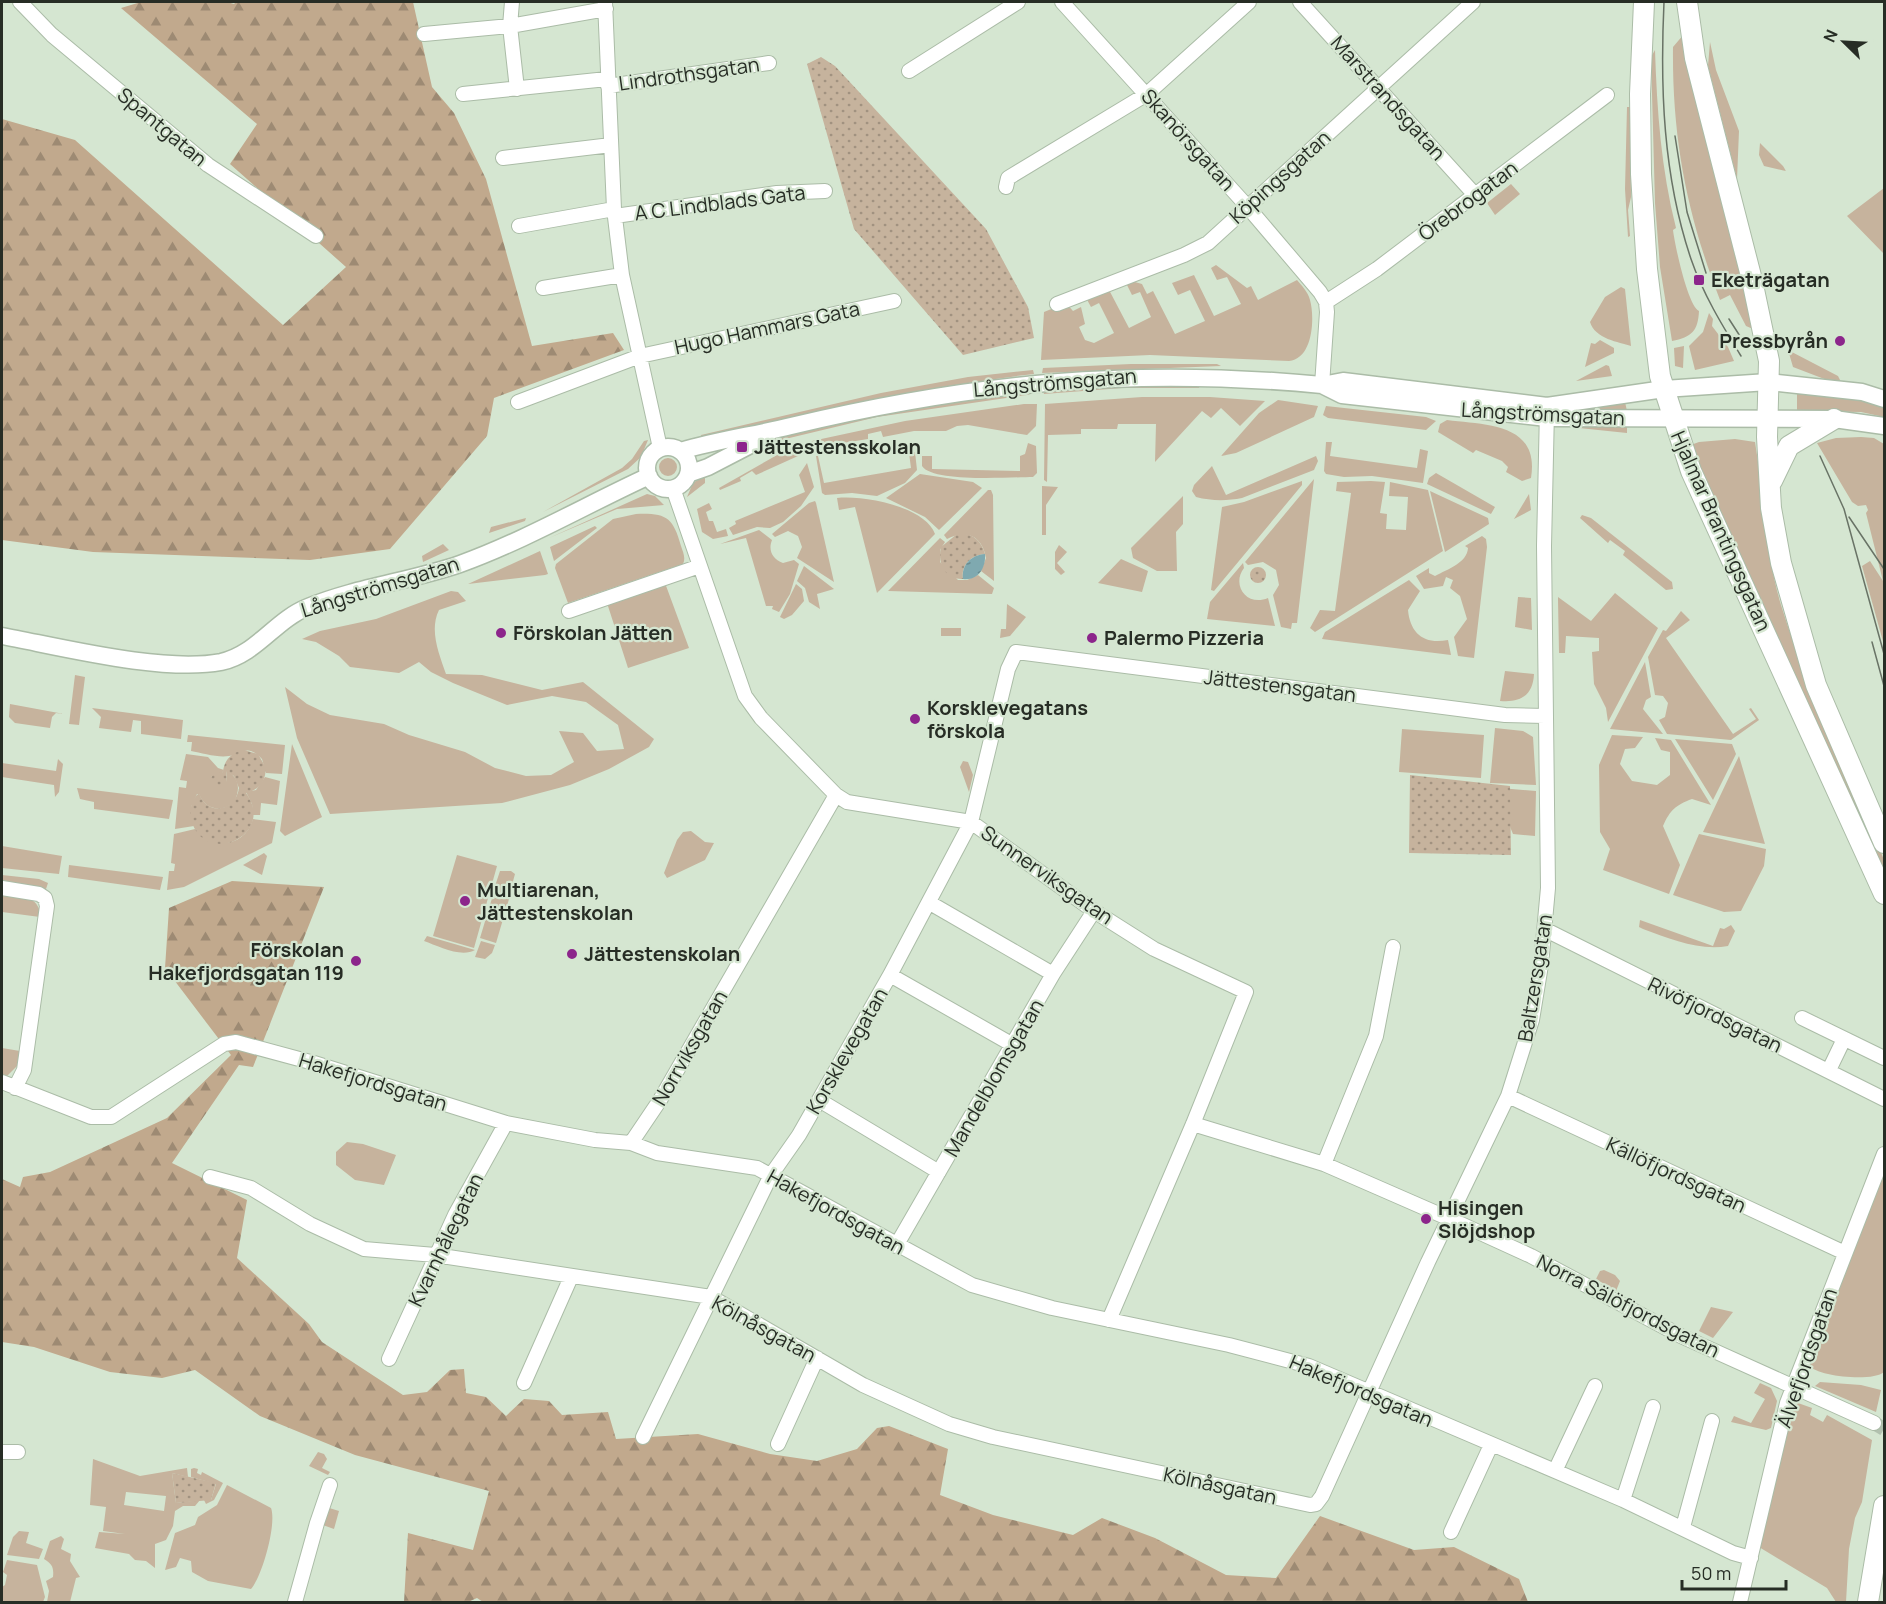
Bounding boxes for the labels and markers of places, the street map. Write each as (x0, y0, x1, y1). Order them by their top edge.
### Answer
place label: Eketrägatan (1711, 266, 1830, 293)
marker: Eketrägatan (1692, 273, 1706, 287)
place label: Pressbyrån (1719, 327, 1828, 354)
marker: Pressbyrån (1833, 334, 1847, 348)
place label: Jättestensskolan (754, 433, 921, 460)
marker: Jättestensskolan (735, 440, 749, 454)
place label: Förskolan Jätten (513, 619, 672, 646)
place label: Palermo Pizzeria (1104, 624, 1264, 651)
marker: Förskolan Jätten (494, 626, 508, 640)
marker: Palermo Pizzeria (1085, 631, 1099, 645)
place label: Korsklevegatans förskola (927, 694, 1088, 744)
marker: Korsklevegatans förskola (908, 712, 922, 726)
place label: Multiarenan, Jättestenskolan (477, 876, 633, 926)
marker: Multiarenan, Jättestenskolan (458, 894, 472, 908)
place label: Förskolan Hakefjordsgatan 119 (148, 936, 344, 986)
place label: Jättestenskolan (584, 940, 740, 967)
marker: Jättestenskolan (565, 947, 579, 961)
marker: Förskolan Hakefjordsgatan 119 (349, 954, 363, 968)
place label: Hisingen Slöjdshop (1438, 1194, 1535, 1244)
marker: Hisingen Slöjdshop (1419, 1212, 1433, 1226)

